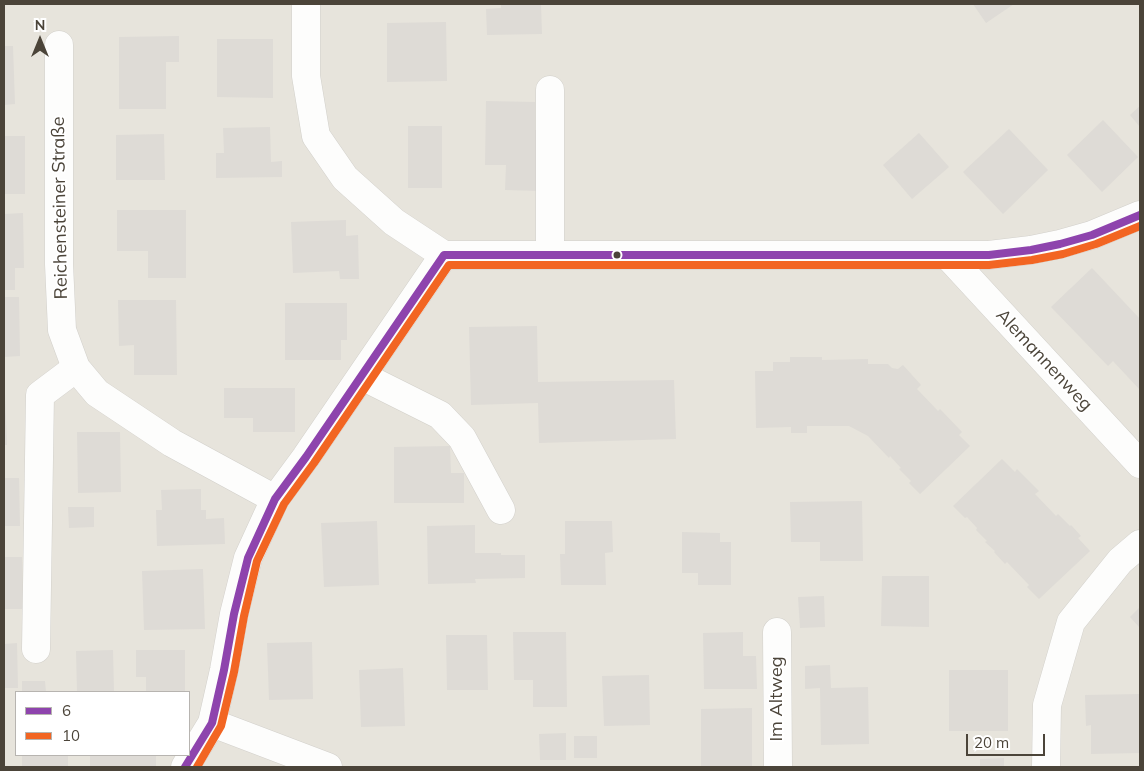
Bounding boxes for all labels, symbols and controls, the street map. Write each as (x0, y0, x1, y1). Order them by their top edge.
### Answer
north arrow (15, 15, 65, 65)
text: N (35, 16, 45, 34)
street label: Reichensteiner Straße (48, 116, 72, 300)
unlabelled marker (612, 250, 622, 260)
street label: Alemannenweg (991, 305, 1097, 415)
street label: Im Altweg (766, 656, 788, 742)
legend (15, 691, 190, 756)
text: 6 (62, 701, 71, 720)
scale bar (969, 724, 1048, 756)
text: 10 (62, 726, 80, 745)
text: 20 m (974, 733, 1009, 752)

